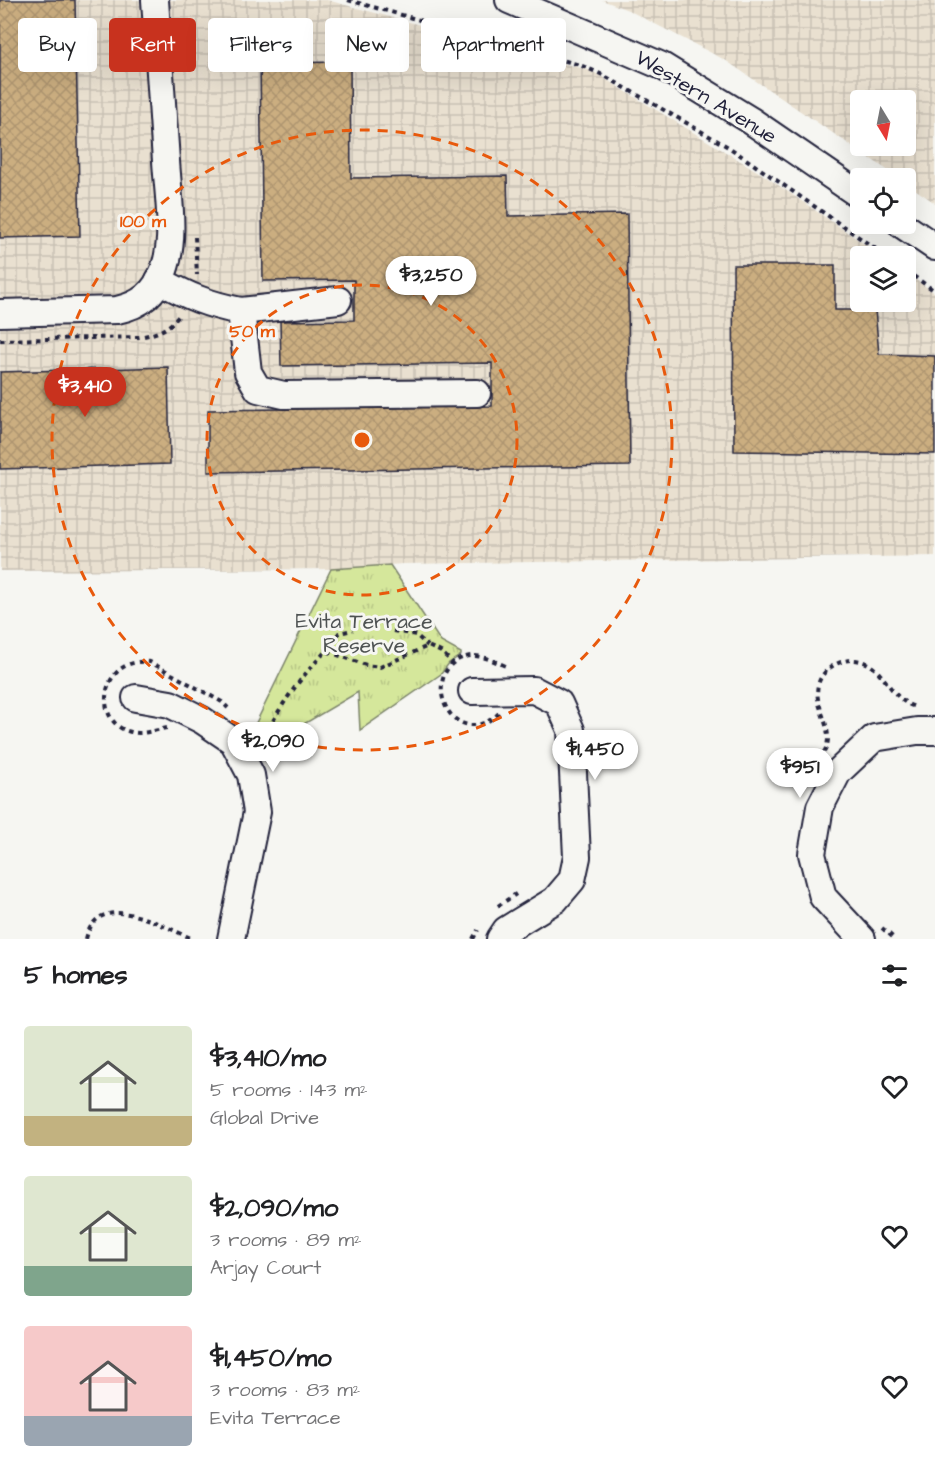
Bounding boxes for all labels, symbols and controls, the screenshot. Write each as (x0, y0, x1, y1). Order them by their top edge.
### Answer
chip: Buy (18, 18, 97, 72)
chip: Rent (109, 18, 196, 72)
chip: Filters (208, 18, 313, 72)
chip: New (325, 18, 409, 72)
chip: Apartment (421, 18, 566, 72)
street label: Western Avenue (630, 43, 782, 151)
north arrow (850, 90, 916, 156)
map controls (850, 90, 916, 312)
button: locate (850, 168, 916, 234)
text: 100 m (120, 209, 167, 234)
button: layers (850, 246, 916, 312)
pin: $3,250 (382, 256, 480, 307)
text: $3,250 (399, 261, 463, 289)
text: 50 m (229, 319, 276, 344)
pin: $3,410 (36, 367, 134, 418)
text: $3,410 (58, 372, 112, 400)
centre of rings (352, 430, 372, 450)
park label: Evita Terrace Reserve (295, 607, 433, 660)
pin: $2,090 (224, 722, 322, 773)
text: $2,090 (242, 727, 304, 755)
pin: $1,450 (546, 730, 644, 781)
text: $1,450 (566, 735, 624, 763)
pin: $951 (764, 748, 836, 799)
text: $951 (780, 753, 820, 781)
text: 5 homes (24, 957, 128, 993)
icon: filters (878, 959, 911, 992)
text: $3,410/mo (210, 1040, 326, 1076)
icon: home (72, 1050, 144, 1122)
icon: heart (878, 1070, 911, 1103)
text: 5 rooms · 143 m² (210, 1076, 368, 1104)
text: Global Drive (210, 1104, 319, 1132)
text: $2,090/mo (210, 1190, 338, 1226)
icon: home (72, 1200, 144, 1272)
icon: heart (878, 1220, 911, 1253)
text: 3 rooms · 89 m² (210, 1226, 362, 1254)
text: Arjay Court (210, 1254, 321, 1282)
text: $1,450/mo (210, 1340, 332, 1376)
icon: home (72, 1350, 144, 1422)
icon: heart (878, 1370, 911, 1403)
text: 3 rooms · 83 m² (210, 1376, 360, 1404)
text: Evita Terrace (210, 1404, 341, 1432)

